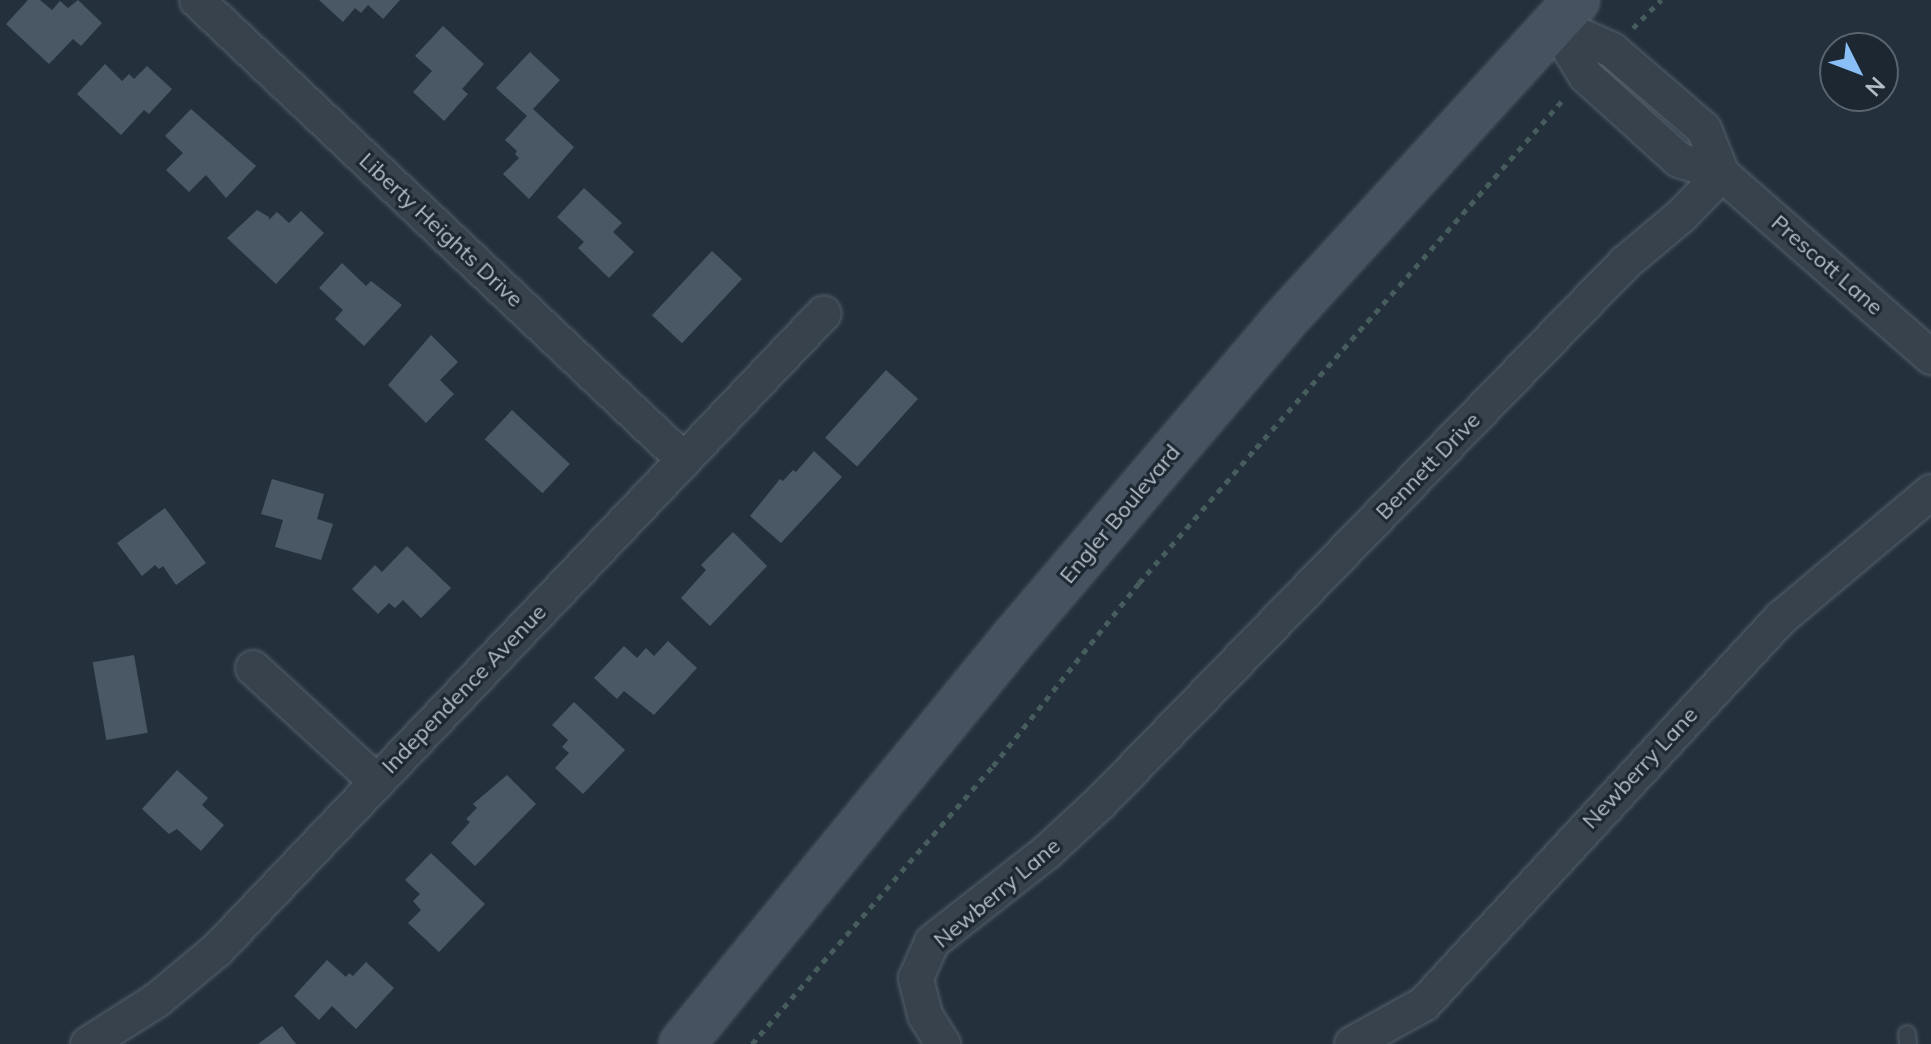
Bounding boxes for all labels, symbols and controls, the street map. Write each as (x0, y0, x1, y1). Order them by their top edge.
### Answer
north arrow (1819, 32, 1899, 112)
text: N (1859, 71, 1891, 102)
street label: Liberty Heights Drive (354, 147, 528, 313)
street label: Prescott Lane (1766, 209, 1888, 321)
street label: Bennett Drive (1370, 407, 1486, 525)
street label: Engler Boulevard (1054, 439, 1186, 589)
street label: Independence Avenue (376, 599, 552, 779)
street label: Newberry Lane (1577, 702, 1703, 834)
street label: Newberry Lane (929, 833, 1065, 953)

